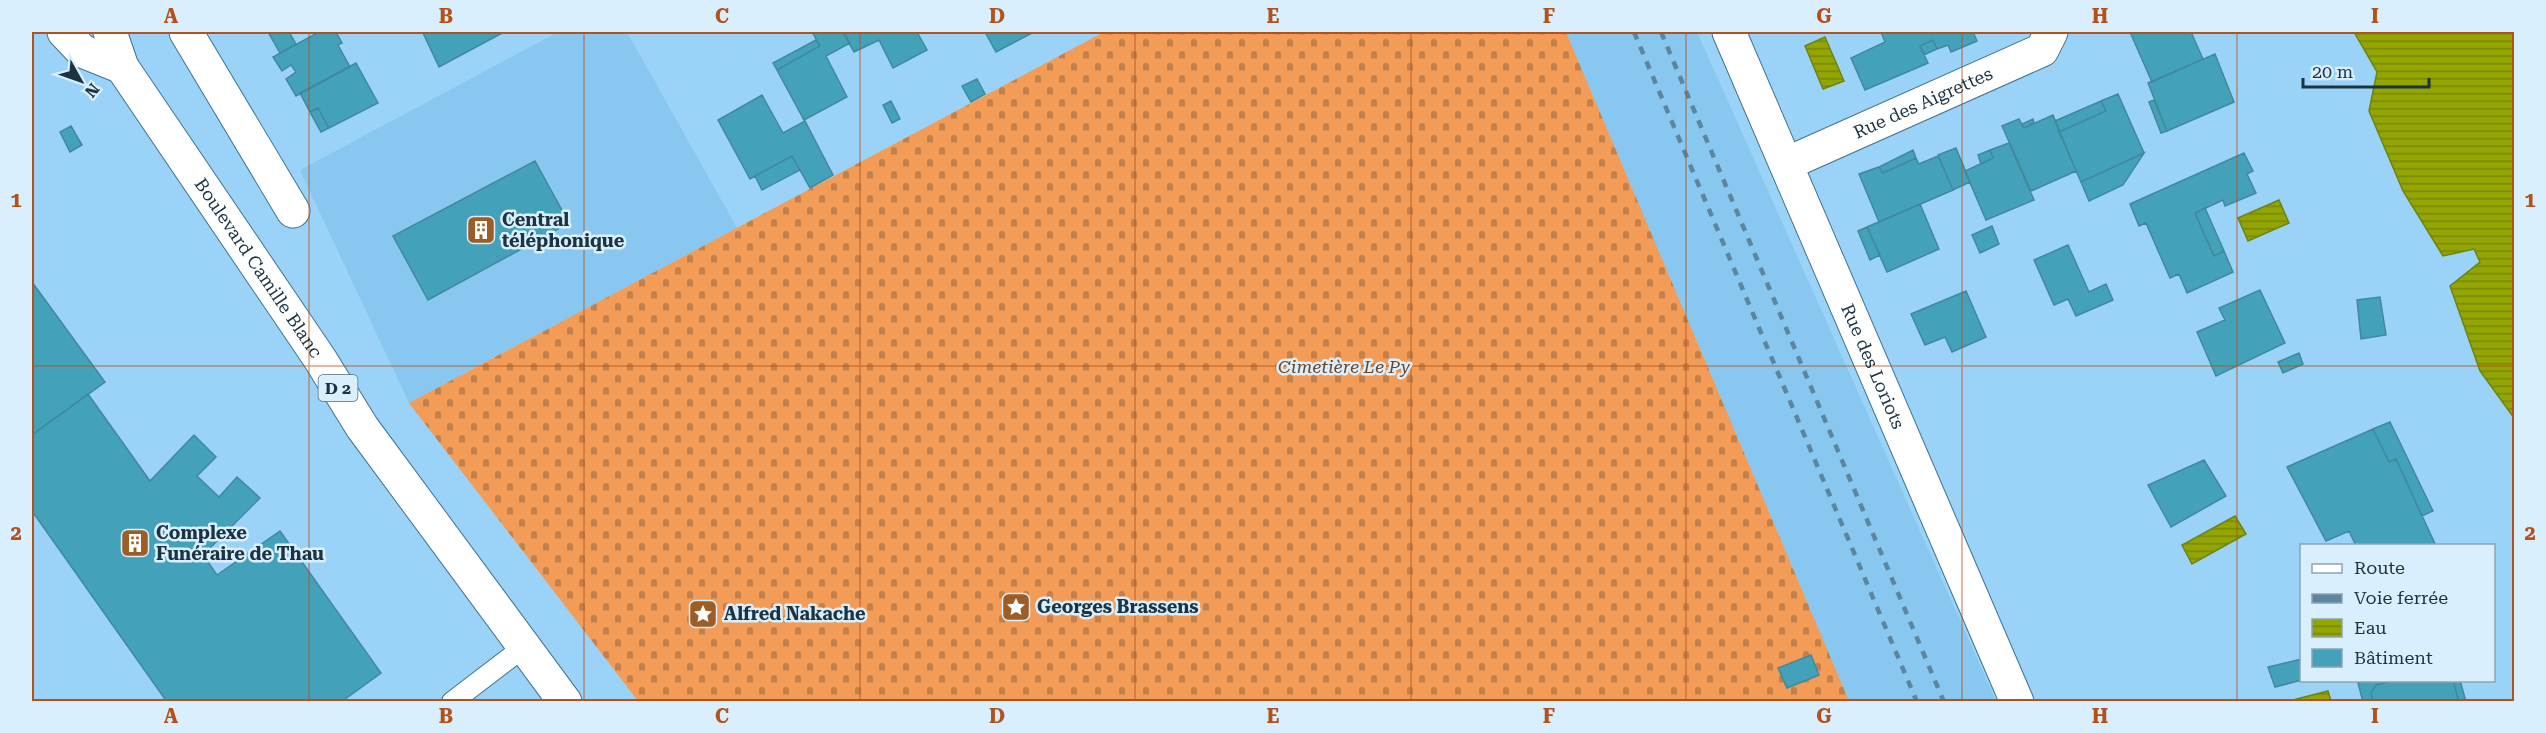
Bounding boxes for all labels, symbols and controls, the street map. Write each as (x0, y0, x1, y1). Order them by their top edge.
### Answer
text: A (164, 4, 179, 28)
text: B (439, 4, 453, 28)
text: C (715, 4, 729, 28)
text: D (989, 4, 1005, 28)
text: E (1267, 4, 1280, 28)
text: F (1543, 4, 1555, 28)
text: G (1816, 4, 1832, 28)
text: H (2092, 4, 2108, 28)
text: I (2371, 4, 2379, 28)
north arrow (51, 51, 111, 111)
scale bar (2303, 51, 2429, 89)
text: 20 m (2312, 61, 2353, 82)
street label: Rue des Aigrettes (1850, 62, 1996, 143)
text: N (81, 79, 103, 101)
street label: Boulevard Camille Blanc (191, 174, 327, 362)
text: 1 (10, 188, 22, 212)
text: 1 (2524, 188, 2536, 212)
place label: Central téléphonique (502, 209, 625, 251)
building icon: Central téléphonique (465, 214, 497, 246)
street label: Rue des Loriots (1837, 300, 1909, 432)
park label: Cimetière Le Py (1278, 356, 1411, 377)
road number: D 2 (318, 375, 358, 401)
text: 2 (10, 521, 22, 545)
text: 2 (2524, 521, 2536, 545)
place label: Complexe Funéraire de Thau (156, 522, 324, 564)
building icon: Complexe Funéraire de Thau (119, 527, 151, 559)
legend (2300, 544, 2495, 682)
text: Route (2354, 557, 2405, 578)
text: Voie ferrée (2354, 587, 2448, 608)
place icon: Georges Brassens (1000, 591, 1032, 623)
place label: Georges Brassens (1037, 596, 1199, 617)
place icon: Alfred Nakache (687, 598, 719, 630)
place label: Alfred Nakache (724, 603, 866, 624)
text: Eau (2354, 617, 2387, 638)
text: Bâtiment (2354, 647, 2433, 668)
text: A (164, 704, 179, 728)
text: B (439, 704, 453, 728)
text: C (715, 704, 729, 728)
text: D (989, 704, 1005, 728)
text: E (1267, 704, 1280, 728)
text: F (1543, 704, 1555, 728)
text: G (1816, 704, 1832, 728)
text: H (2092, 704, 2108, 728)
text: I (2371, 704, 2379, 728)

